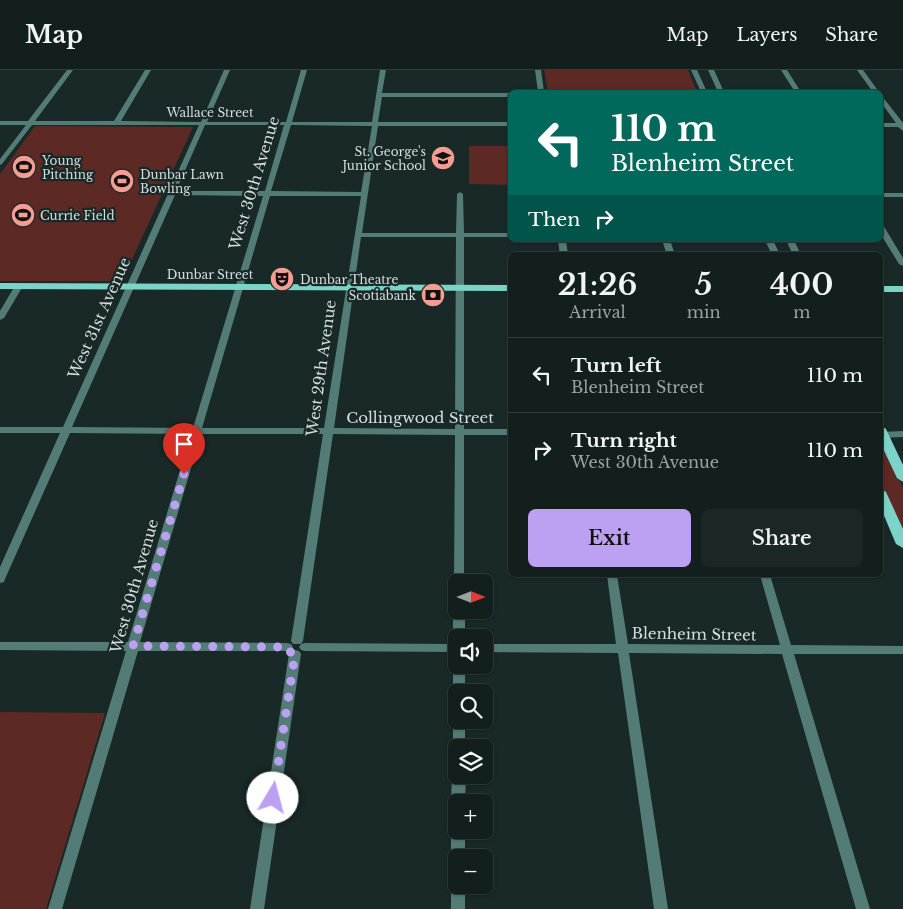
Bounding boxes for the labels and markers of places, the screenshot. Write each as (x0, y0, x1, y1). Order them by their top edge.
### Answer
place label: St. George's Junior School (340, 144, 426, 173)
school or university icon: St. George's Junior School (430, 145, 456, 171)
place label: Young Pitching (41, 153, 94, 182)
sports icon: Young Pitching (11, 154, 37, 180)
place label: Dunbar Lawn Bowling (140, 167, 224, 196)
sports icon: Dunbar Lawn Bowling (109, 168, 135, 194)
sports icon: Currie Field (10, 202, 36, 228)
place label: Currie Field (40, 208, 115, 223)
theatre icon: Dunbar Theatre (269, 266, 295, 292)
place label: Dunbar Theatre (300, 272, 398, 287)
bank icon: Scotiabank (420, 282, 446, 308)
place label: Scotiabank (349, 288, 417, 303)
pin (163, 423, 205, 474)

